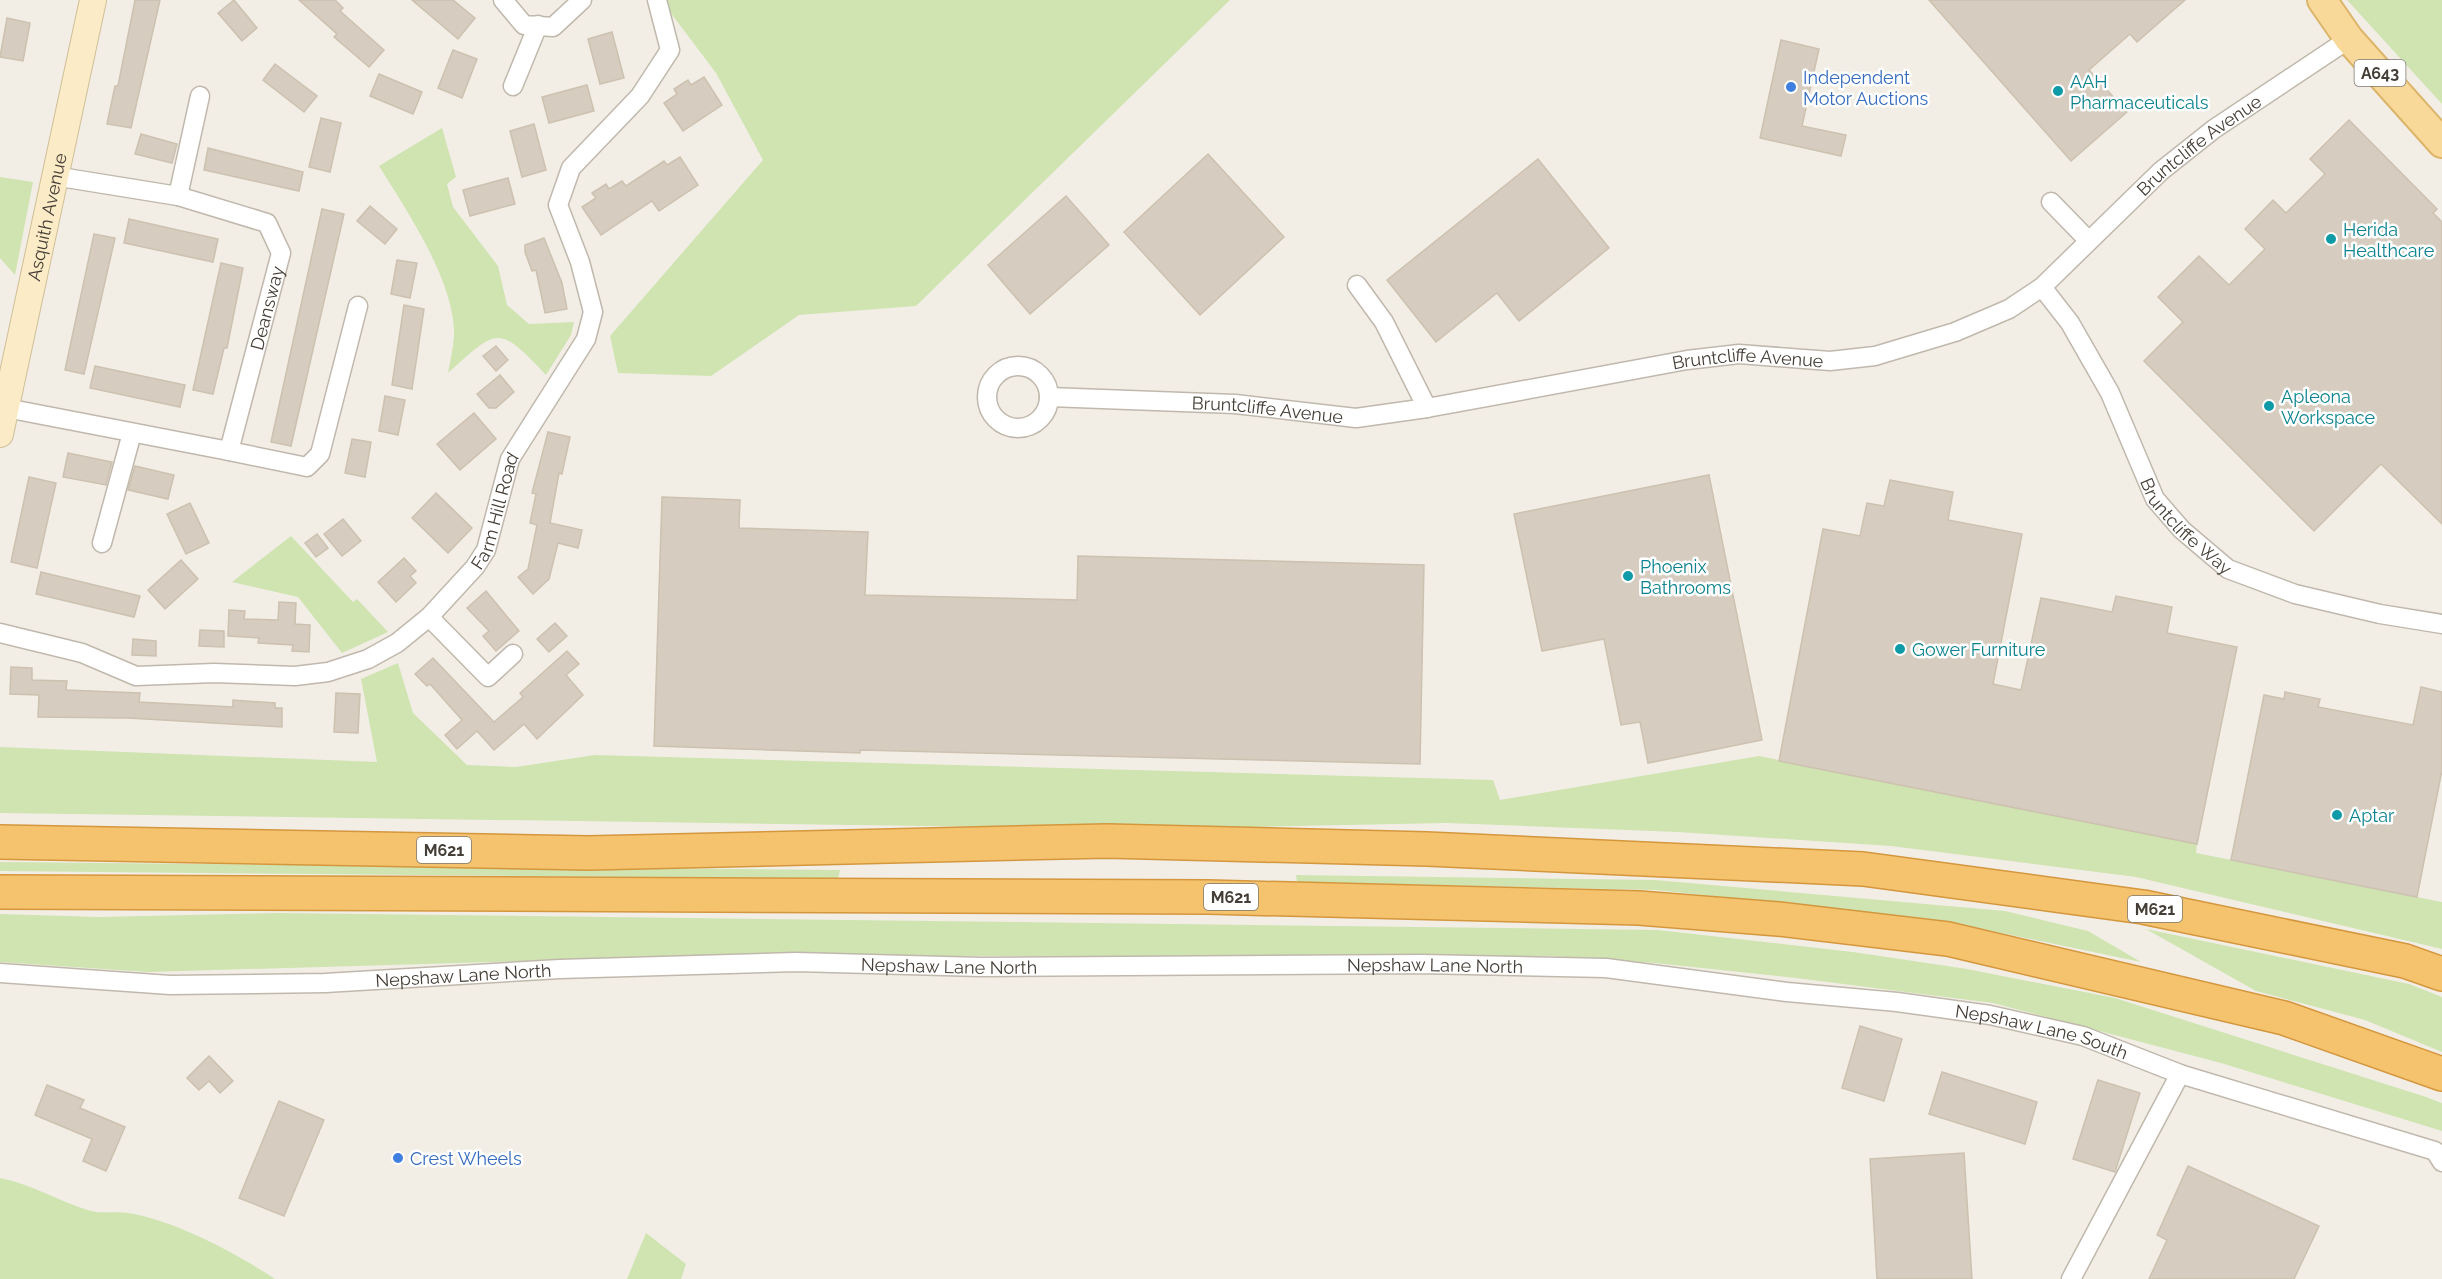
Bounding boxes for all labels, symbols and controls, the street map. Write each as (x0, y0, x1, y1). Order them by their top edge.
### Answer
road number: A643 (2354, 60, 2406, 86)
place label: Independent Motor Auctions (1803, 67, 1928, 109)
place label: AAH Pharmaceuticals (2070, 71, 2209, 113)
marker: Independent Motor Auctions (1784, 80, 1798, 94)
marker: AAH Pharmaceuticals (2051, 84, 2065, 98)
street label: Bruntcliffe Avenue (2132, 90, 2265, 199)
street label: Asquith Avenue (23, 151, 71, 283)
place label: Herida Healthcare (2343, 219, 2435, 261)
marker: Herida Healthcare (2324, 232, 2338, 246)
street label: Deansway (245, 263, 288, 352)
street label: Bruntcliffe Avenue (1670, 343, 1825, 373)
place label: Apleona Workspace (2281, 386, 2376, 428)
street label: Bruntcliffe Avenue (1191, 392, 1345, 427)
marker: Apleona Workspace (2262, 399, 2276, 413)
street label: Farm Hill Road (466, 448, 522, 573)
street label: Bruntcliffe Way (2137, 474, 2237, 579)
place label: Phoenix Bathrooms (1640, 556, 1731, 598)
marker: Phoenix Bathrooms (1621, 569, 1635, 583)
place label: Gower Furniture (1912, 639, 2046, 660)
marker: Gower Furniture (1893, 642, 1907, 656)
place label: Aptar (2349, 805, 2395, 826)
marker: Aptar (2330, 808, 2344, 822)
road number: M621 (417, 837, 471, 863)
road number: M621 (1204, 884, 1258, 910)
road number: M621 (2128, 896, 2182, 922)
street label: Nepshaw Lane North (861, 953, 1037, 978)
street label: Nepshaw Lane North (1347, 953, 1523, 977)
street label: Nepshaw Lane North (375, 959, 552, 990)
street label: Nepshaw Lane South (1954, 1000, 2131, 1063)
place label: Crest Wheels (410, 1148, 522, 1169)
marker: Crest Wheels (391, 1151, 405, 1165)

